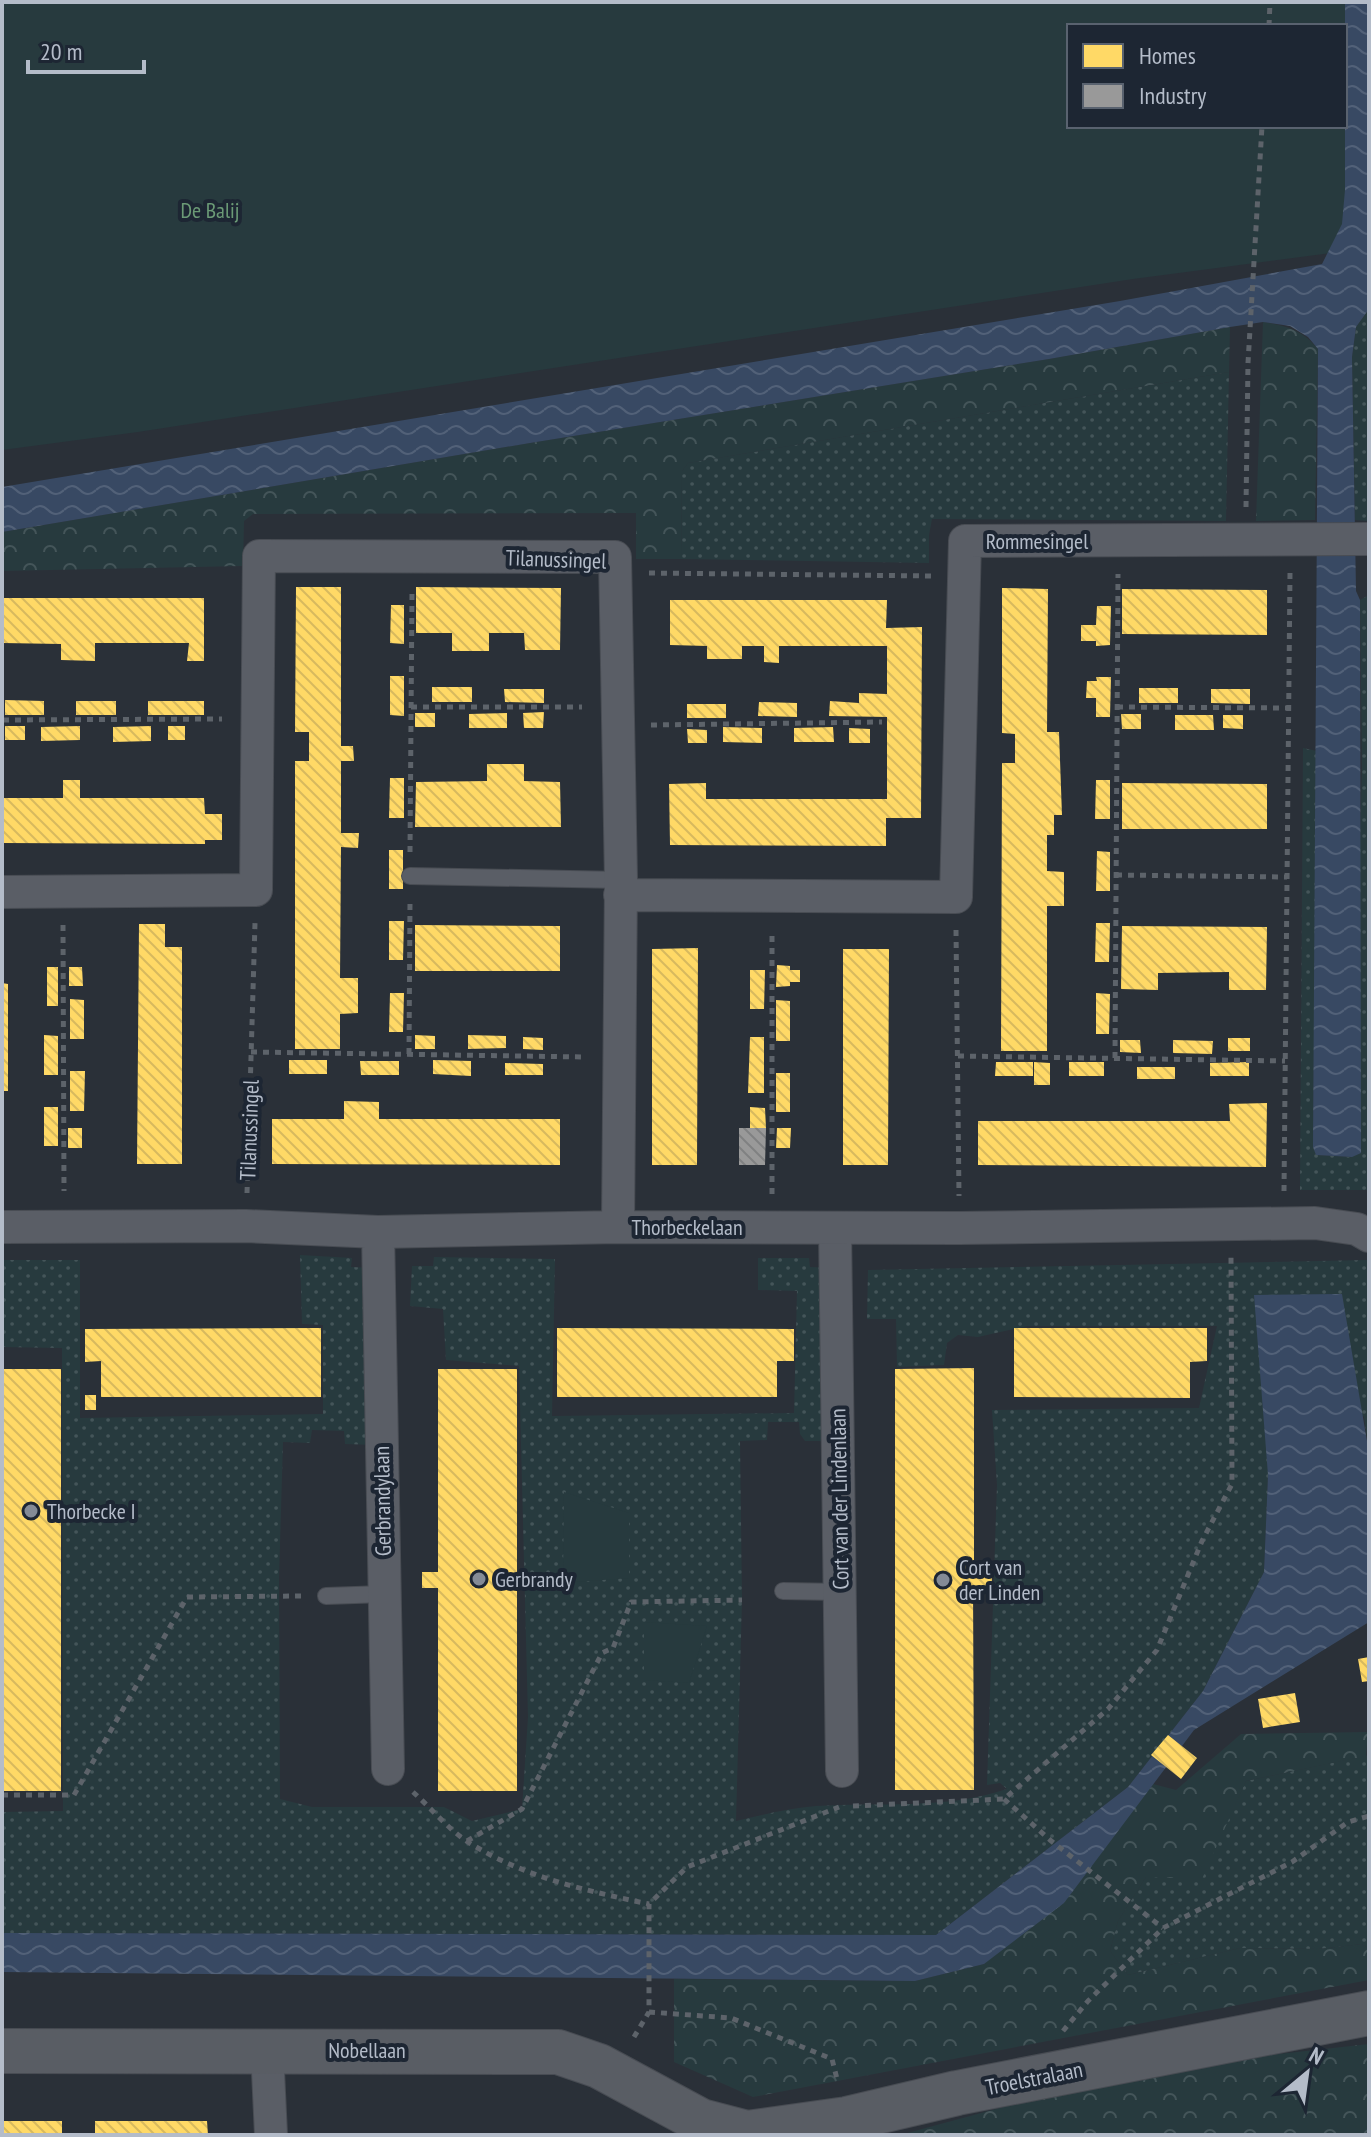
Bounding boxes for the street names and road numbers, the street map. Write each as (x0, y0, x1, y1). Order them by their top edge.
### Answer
street label: Rommesingel (986, 527, 1089, 555)
street label: Tilanussingel (505, 543, 608, 575)
street label: Tilanussingel (233, 1078, 265, 1181)
street label: Thorbeckelaan (631, 1213, 743, 1241)
street label: Cort van der Lindenlaan (823, 1408, 855, 1590)
street label: Gerbrandylaan (367, 1446, 397, 1556)
street label: Nobellaan (328, 2036, 406, 2064)
street label: Troelstralaan (983, 2055, 1085, 2101)

